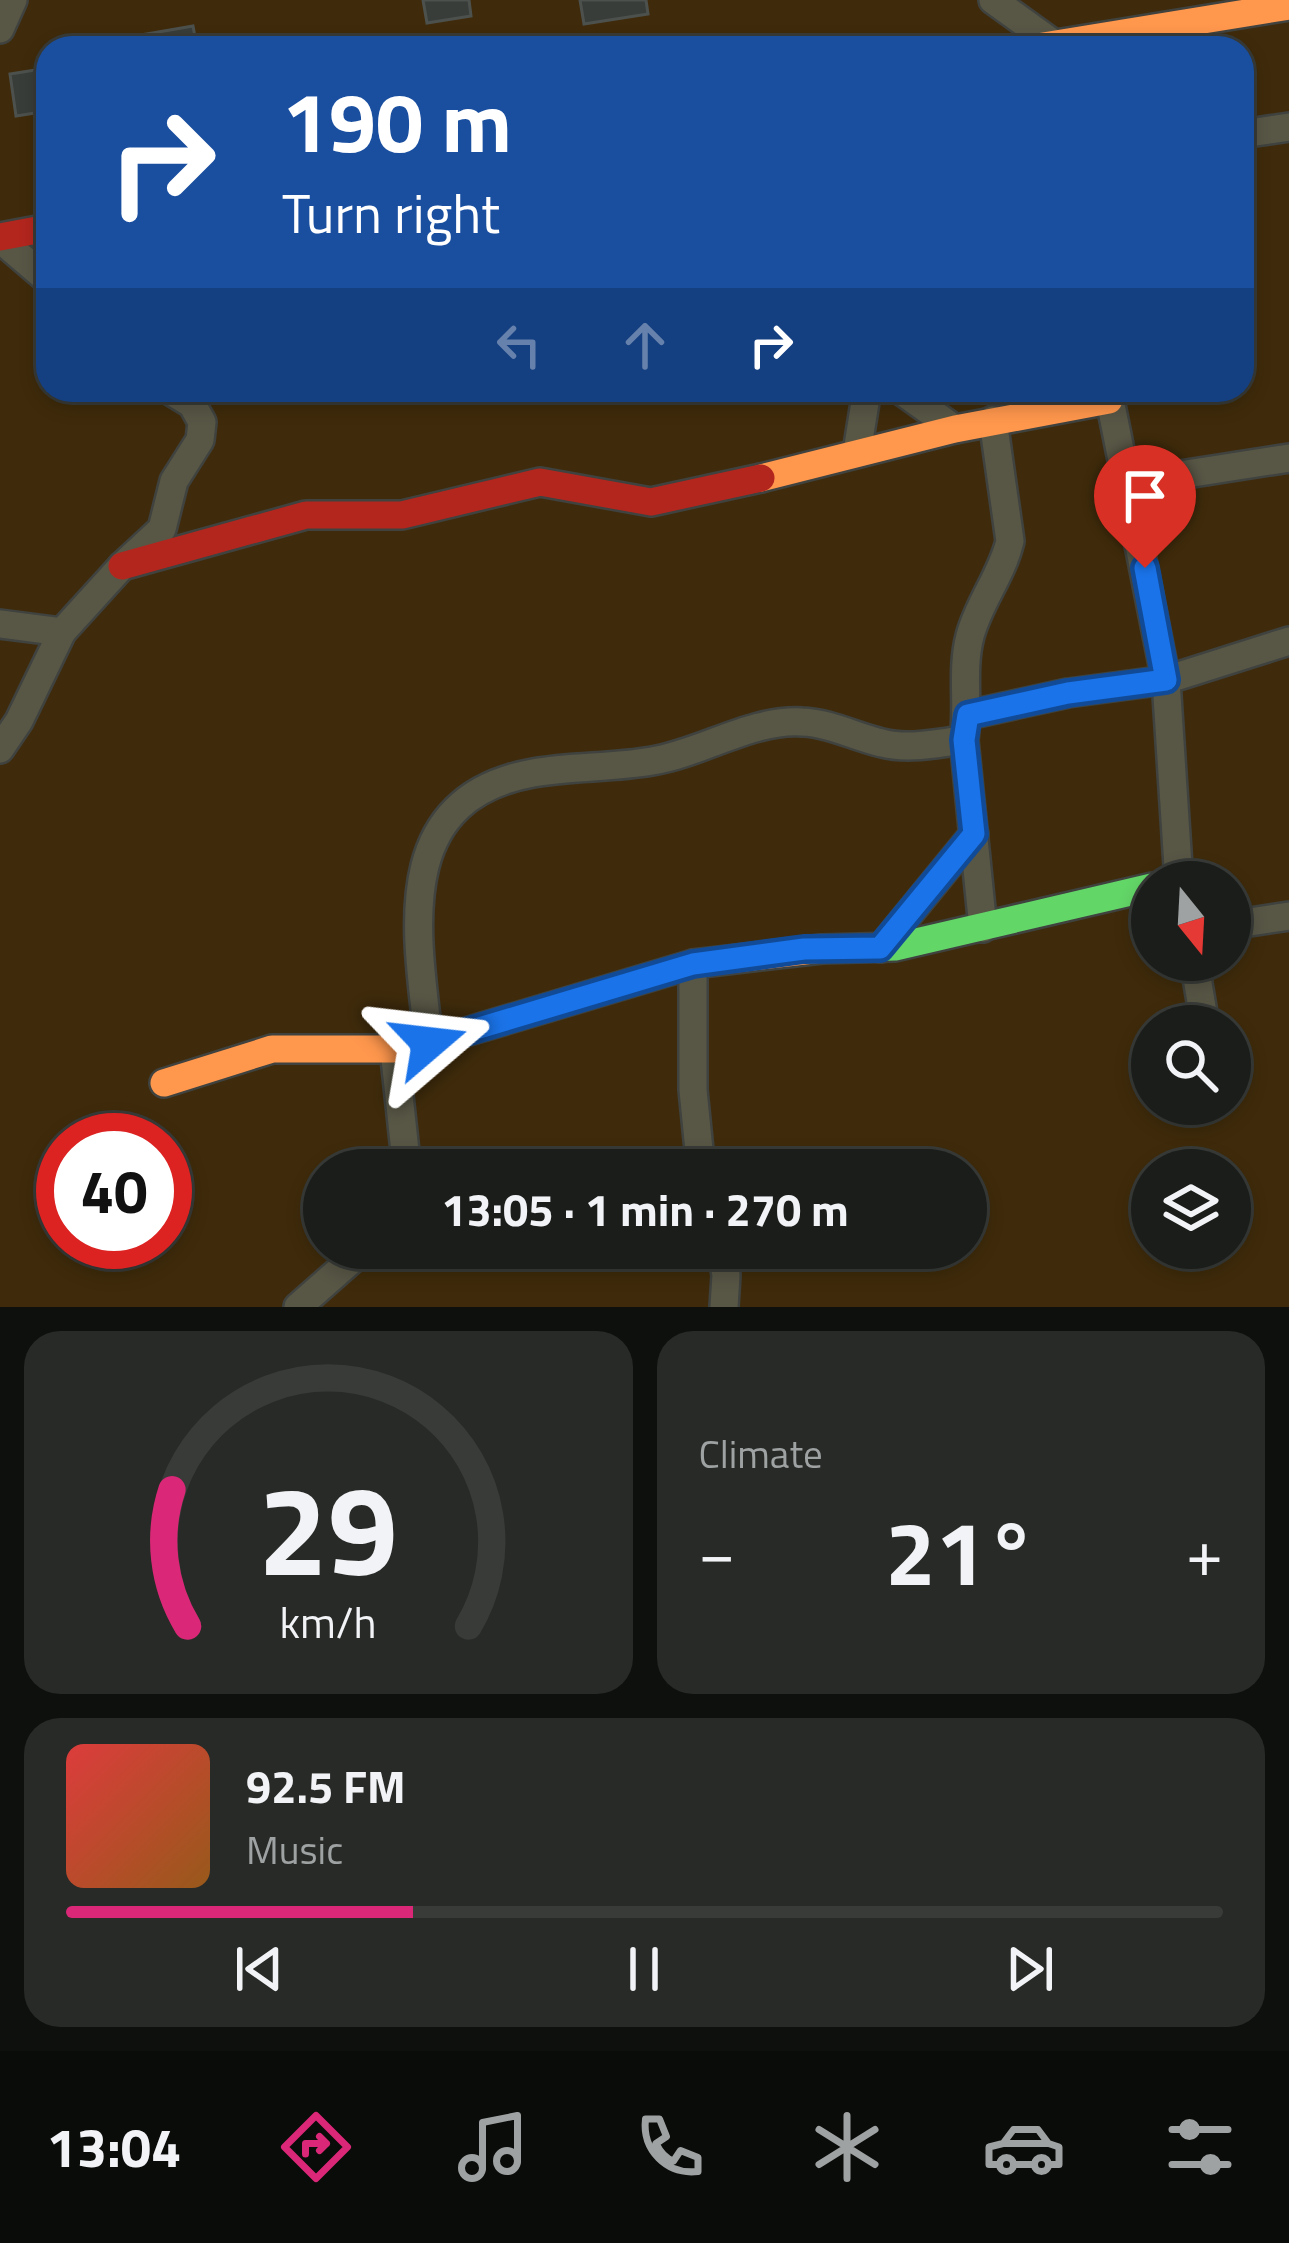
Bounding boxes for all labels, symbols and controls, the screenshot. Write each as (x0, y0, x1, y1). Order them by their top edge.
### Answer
text: 190 m (282, 57, 512, 185)
icon: right (84, 84, 240, 240)
text: Turn right (282, 172, 500, 254)
icon: left (486, 312, 552, 378)
icon: ahead (612, 312, 678, 378)
icon: right (738, 312, 804, 378)
pin (1094, 445, 1196, 568)
icon: arrive (1112, 463, 1178, 529)
north arrow (1131, 861, 1251, 981)
map controls (1131, 861, 1251, 1269)
position arrow (366, 980, 492, 1106)
button: search (1131, 1005, 1251, 1125)
speed limit sign: 40 (36, 1113, 192, 1269)
button: layers (1131, 1149, 1251, 1269)
text: 13:05 · 1 min · 270 m (441, 1175, 849, 1243)
text: Climate (699, 1424, 823, 1483)
text: 29 (258, 1434, 398, 1623)
text: 21° (885, 1483, 1036, 1620)
text: − (699, 1501, 735, 1602)
text: + (1186, 1501, 1223, 1602)
text: km/h (280, 1588, 377, 1654)
text: 92.5 FM (246, 1752, 406, 1820)
text: Music (246, 1820, 343, 1879)
icon: previous (226, 1936, 292, 2002)
icon: pause (611, 1936, 677, 2002)
icon: next (997, 1936, 1063, 2002)
icon: directions (274, 2105, 358, 2189)
icon: music (451, 2105, 535, 2189)
icon: phone (628, 2105, 712, 2189)
icon: climate (805, 2105, 889, 2189)
icon: car (982, 2105, 1066, 2189)
icon: filters (1158, 2105, 1242, 2189)
text: 13:04 (46, 2106, 181, 2188)

